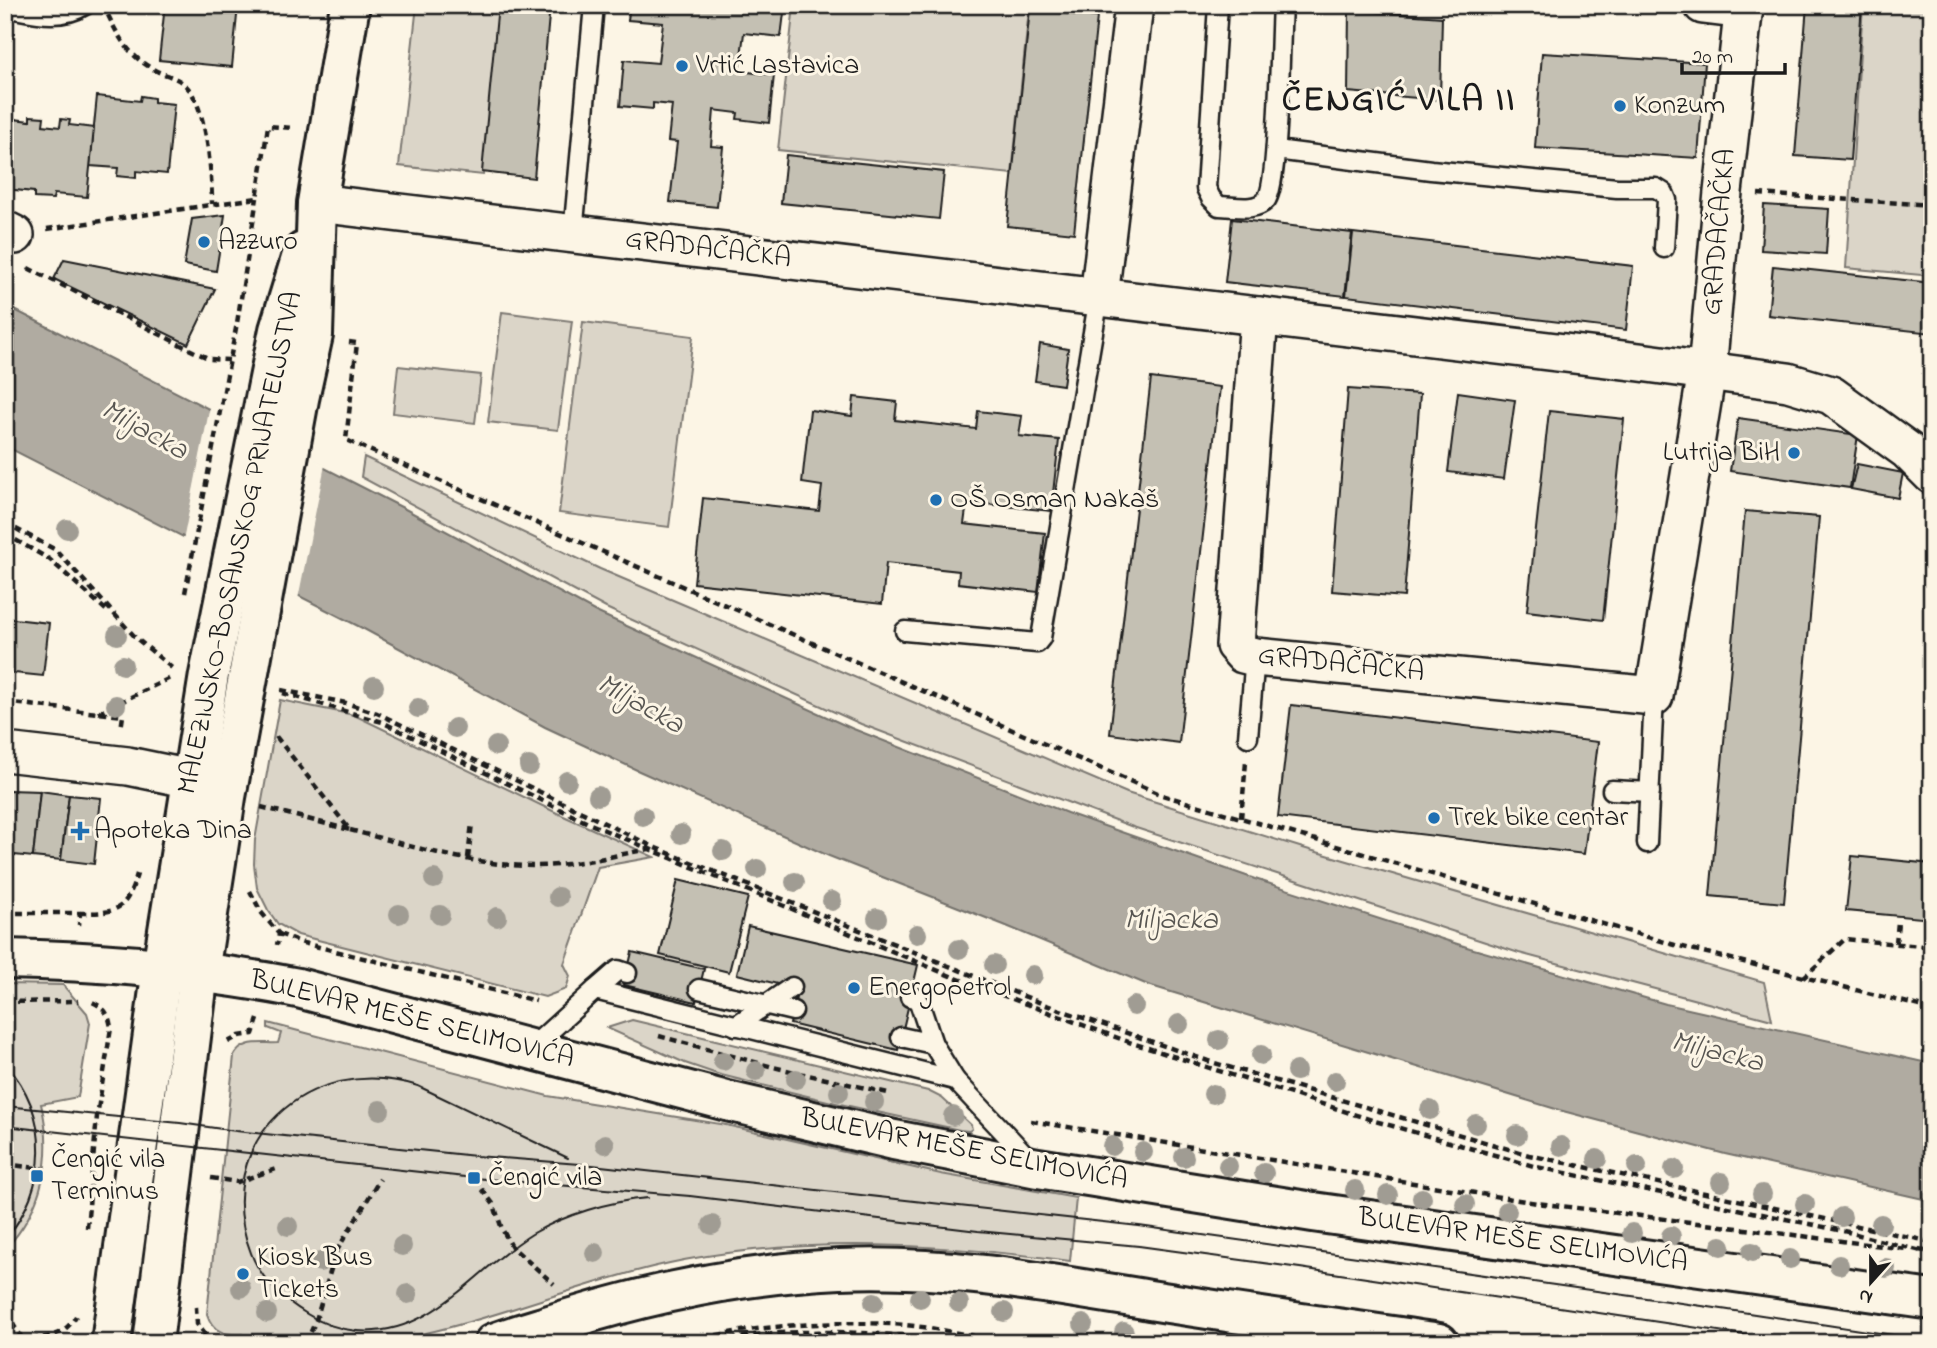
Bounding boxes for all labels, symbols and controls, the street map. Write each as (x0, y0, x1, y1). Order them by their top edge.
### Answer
scale bar (1682, 32, 1785, 76)
text: 20 m (1692, 43, 1733, 73)
place label: Vrtić Lastavica (695, 46, 859, 87)
marker: Vrtić Lastavica (674, 58, 690, 74)
district label: ČENGIĆ VILA II (1282, 76, 1516, 127)
place label: Konzum (1634, 86, 1725, 127)
marker: Konzum (1612, 98, 1628, 114)
street label: GRADAČAČKA (1692, 147, 1748, 317)
street label: GRADAČAČKA (623, 219, 793, 281)
place label: Azzuro (218, 222, 298, 263)
marker: Azzuro (196, 234, 212, 250)
street label: MALEZIJSKO-BOSANSKOG PRIJATELJSTVA (168, 288, 314, 798)
water label: Miljacka (92, 389, 196, 473)
place label: Lutrija BiH (1663, 433, 1780, 474)
marker: Lutrija BiH (1786, 445, 1802, 461)
place label: OŠ Osman Nakaš (950, 480, 1159, 521)
marker: OŠ Osman Nakaš (928, 492, 944, 508)
street label: GRADAČAČKA (1256, 636, 1426, 694)
water label: Miljacka (588, 663, 692, 747)
place label: Trek bike centar (1448, 798, 1628, 839)
marker: Trek bike centar (1426, 810, 1442, 826)
place label: Apoteka Dina (94, 811, 252, 852)
marker: Apoteka Dina (72, 823, 88, 839)
water label: Miljacka (1124, 899, 1219, 943)
street label: BULEVAR MEŠE SELIMOVIĆA (245, 960, 578, 1080)
place label: Energopetrol (868, 968, 1011, 1009)
marker: Energopetrol (846, 980, 862, 996)
water label: Miljacka (1666, 1020, 1768, 1086)
street label: BULEVAR MEŠE SELIMOVIĆA (796, 1098, 1131, 1202)
place label: Čengić vila Terminus (51, 1140, 165, 1213)
place label: Čengić vila (488, 1158, 602, 1199)
marker: Čengić vila Terminus (29, 1168, 45, 1184)
marker: Čengić vila (466, 1170, 482, 1186)
street label: BULEVAR MEŠE SELIMOVIĆA (1355, 1197, 1690, 1284)
place label: Kiosk Bus Tickets (257, 1238, 373, 1311)
north arrow (1836, 1246, 1906, 1316)
marker: Kiosk Bus Tickets (235, 1266, 251, 1282)
text: N (1855, 1281, 1877, 1310)

